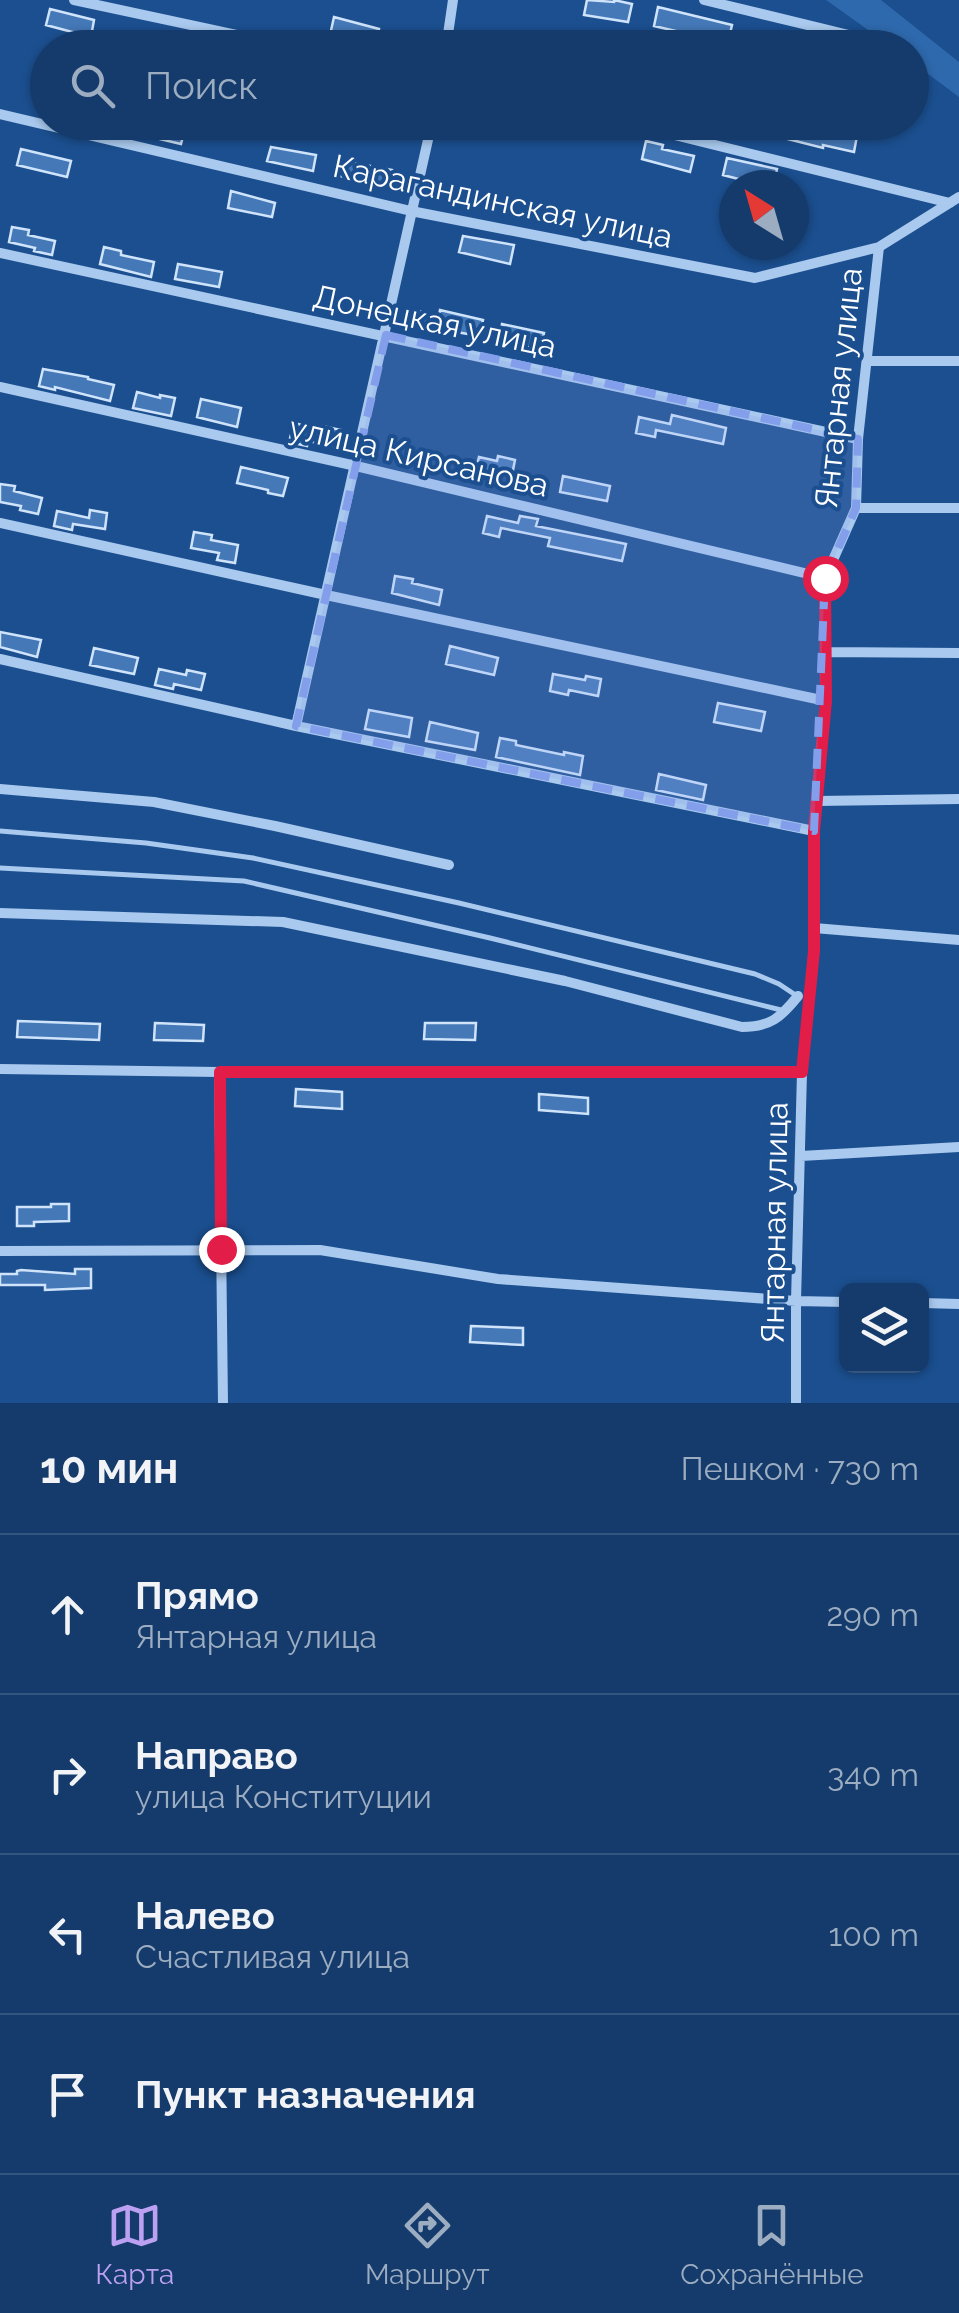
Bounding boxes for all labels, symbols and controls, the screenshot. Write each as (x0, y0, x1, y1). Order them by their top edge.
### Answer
search box (30, 30, 929, 140)
icon: search (65, 58, 120, 113)
text: Поиск (145, 63, 258, 108)
street label: Карагандинская улица (330, 147, 676, 255)
north arrow (719, 170, 809, 260)
street label: Янтарная улица (807, 266, 869, 510)
street label: Донецкая улица (310, 277, 560, 365)
street label: улица Кирсанова (286, 408, 552, 504)
route start (803, 556, 849, 602)
street label: Янтарная улица (753, 1102, 795, 1344)
route end (199, 1227, 245, 1273)
map controls (839, 1283, 929, 1373)
button: layers (839, 1283, 929, 1373)
text: 10 мин (40, 1444, 178, 1493)
text: Пешком · 730 m (681, 1450, 919, 1487)
text: Прямо (135, 1573, 259, 1618)
icon: ahead (40, 1587, 95, 1642)
text: 290 m (826, 1596, 919, 1633)
text: Янтарная улица (135, 1618, 377, 1655)
text: Направо (135, 1733, 298, 1778)
icon: right (40, 1747, 95, 1802)
text: 340 m (827, 1756, 919, 1793)
text: улица Конституции (135, 1778, 432, 1815)
text: Налево (135, 1893, 275, 1938)
icon: left (40, 1907, 95, 1962)
text: 100 m (829, 1916, 919, 1953)
text: Счастливая улица (135, 1938, 410, 1975)
icon: arrive (40, 2067, 95, 2122)
text: Пункт назначения (135, 2072, 476, 2117)
tab: Карта (95, 2198, 174, 2291)
tab: Маршрут (365, 2198, 490, 2291)
tab: Сохранённые (680, 2198, 864, 2291)

